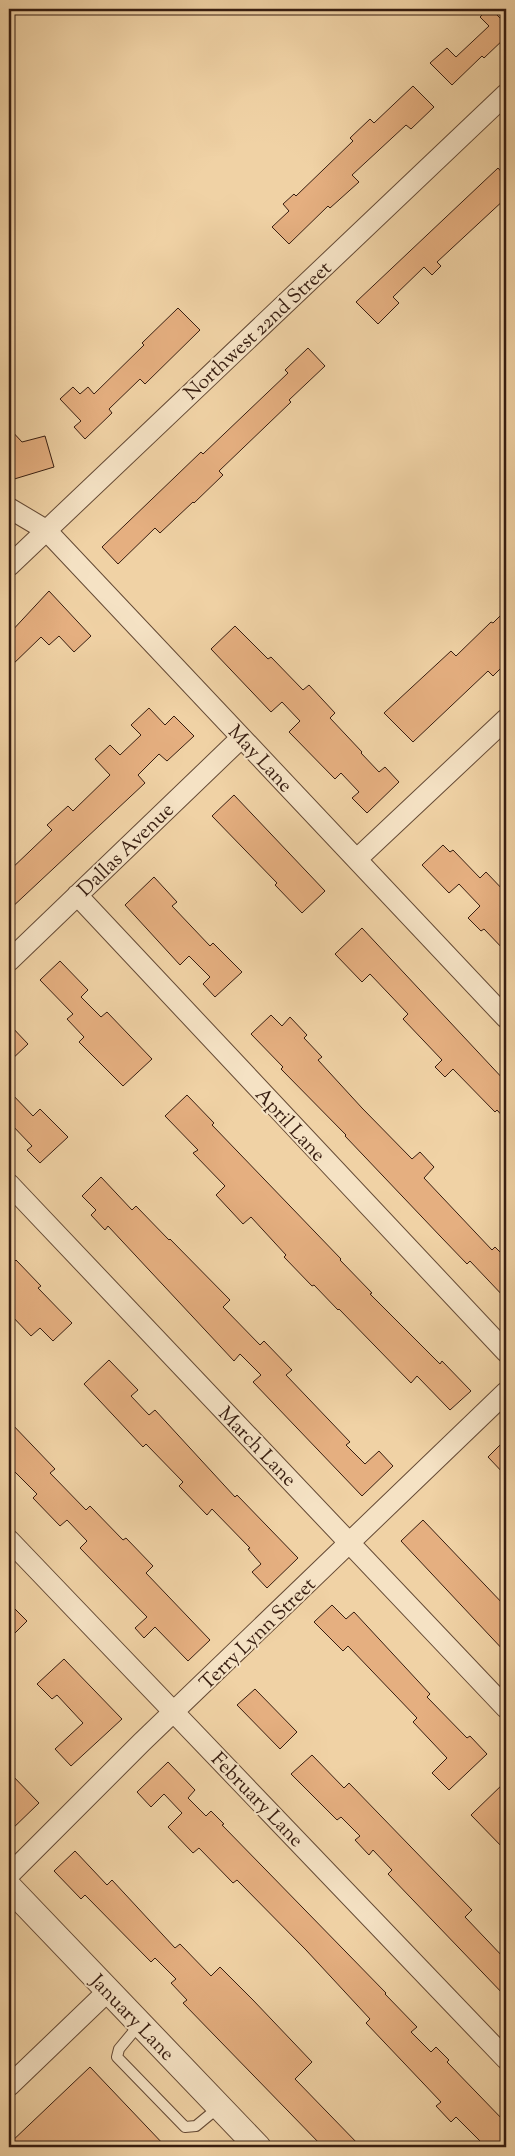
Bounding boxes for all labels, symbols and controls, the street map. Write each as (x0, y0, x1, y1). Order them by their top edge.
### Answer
street label: Northwest 22nd Street (178, 255, 339, 408)
street label: May Lane (220, 719, 298, 800)
street label: Dallas Avenue (72, 797, 182, 904)
street label: April Lane (247, 1082, 331, 1169)
street label: March Lane (210, 1401, 302, 1494)
street label: Terry Lynn Street (194, 1572, 324, 1698)
street label: February Lane (203, 1747, 309, 1855)
street label: January Lane (82, 1968, 180, 2069)

